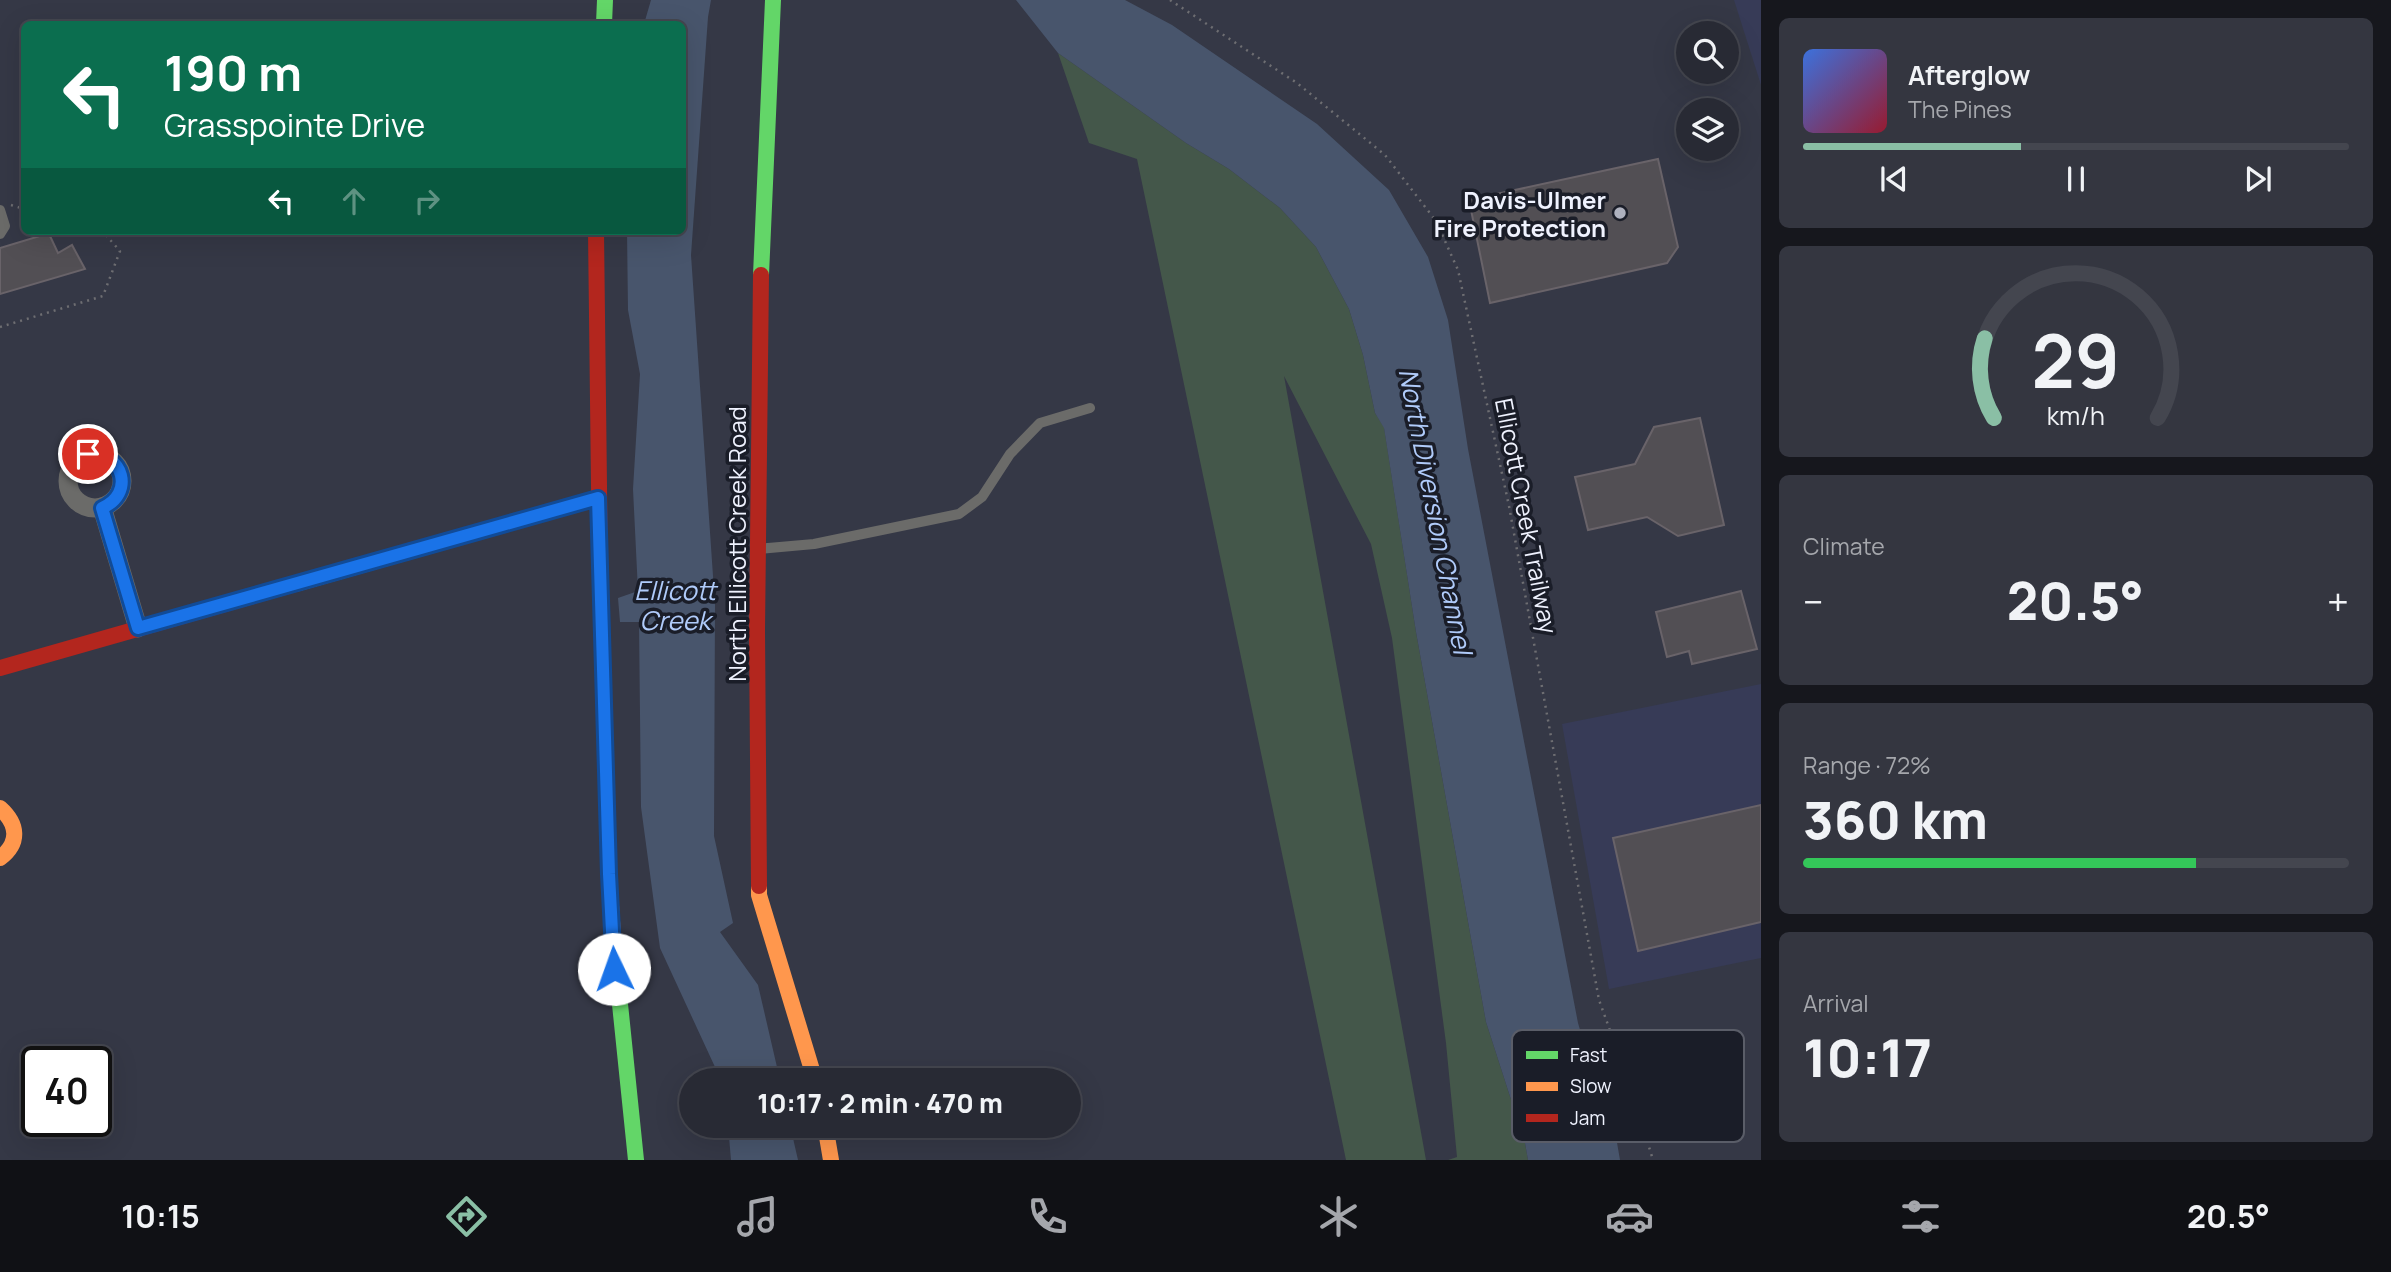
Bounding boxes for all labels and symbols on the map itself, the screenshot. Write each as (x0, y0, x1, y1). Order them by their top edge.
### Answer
place label: Davis-Ulmer Fire Protection (1434, 183, 1606, 244)
marker: Davis-Ulmer Fire Protection (1612, 205, 1628, 221)
water label: North Diversion Channel (1391, 365, 1482, 660)
street label: Ellicott Creek Trailway (1488, 395, 1566, 637)
street label: North Ellicott Creek Road (720, 406, 753, 682)
pin (58, 424, 118, 484)
water label: Ellicott Creek (634, 572, 719, 638)
position arrow (577, 932, 651, 1006)
legend (1512, 1030, 1744, 1142)
text: Fast (1570, 1042, 1607, 1068)
speed limit sign: 40 (21, 1046, 112, 1137)
text: Slow (1570, 1073, 1612, 1099)
text: Jam (1570, 1105, 1605, 1131)

